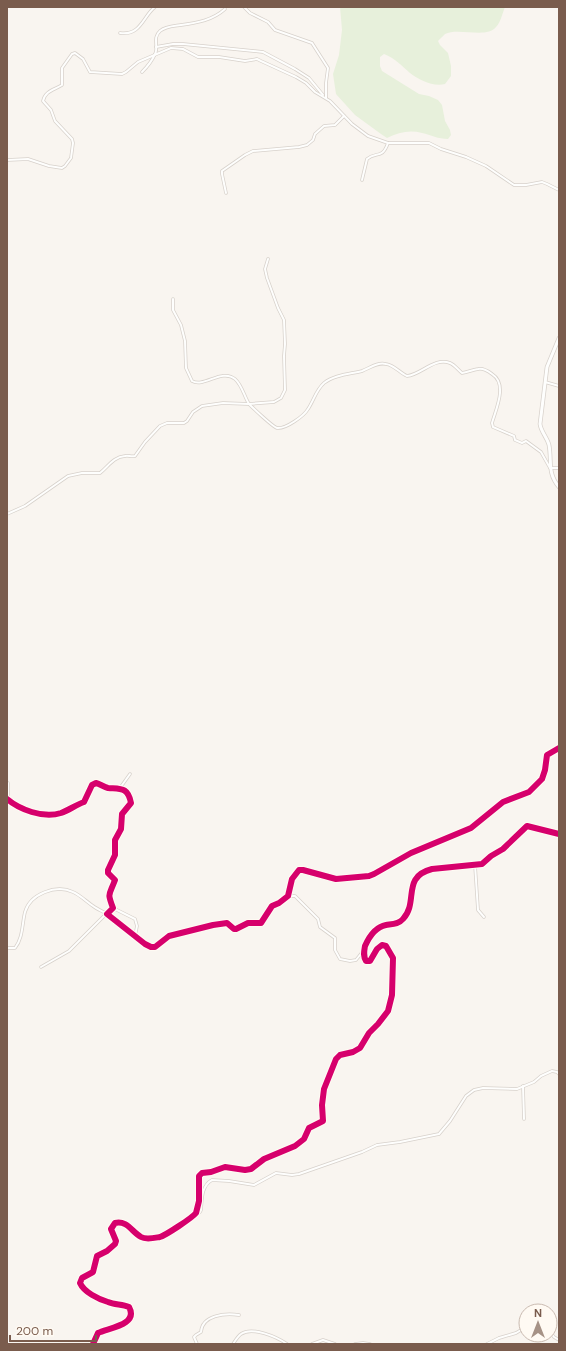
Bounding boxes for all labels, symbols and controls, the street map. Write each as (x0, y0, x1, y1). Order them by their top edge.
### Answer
north arrow (518, 1303, 558, 1343)
text: N (534, 1306, 542, 1320)
scale bar (10, 1317, 96, 1343)
text: 200 m (16, 1323, 53, 1339)

